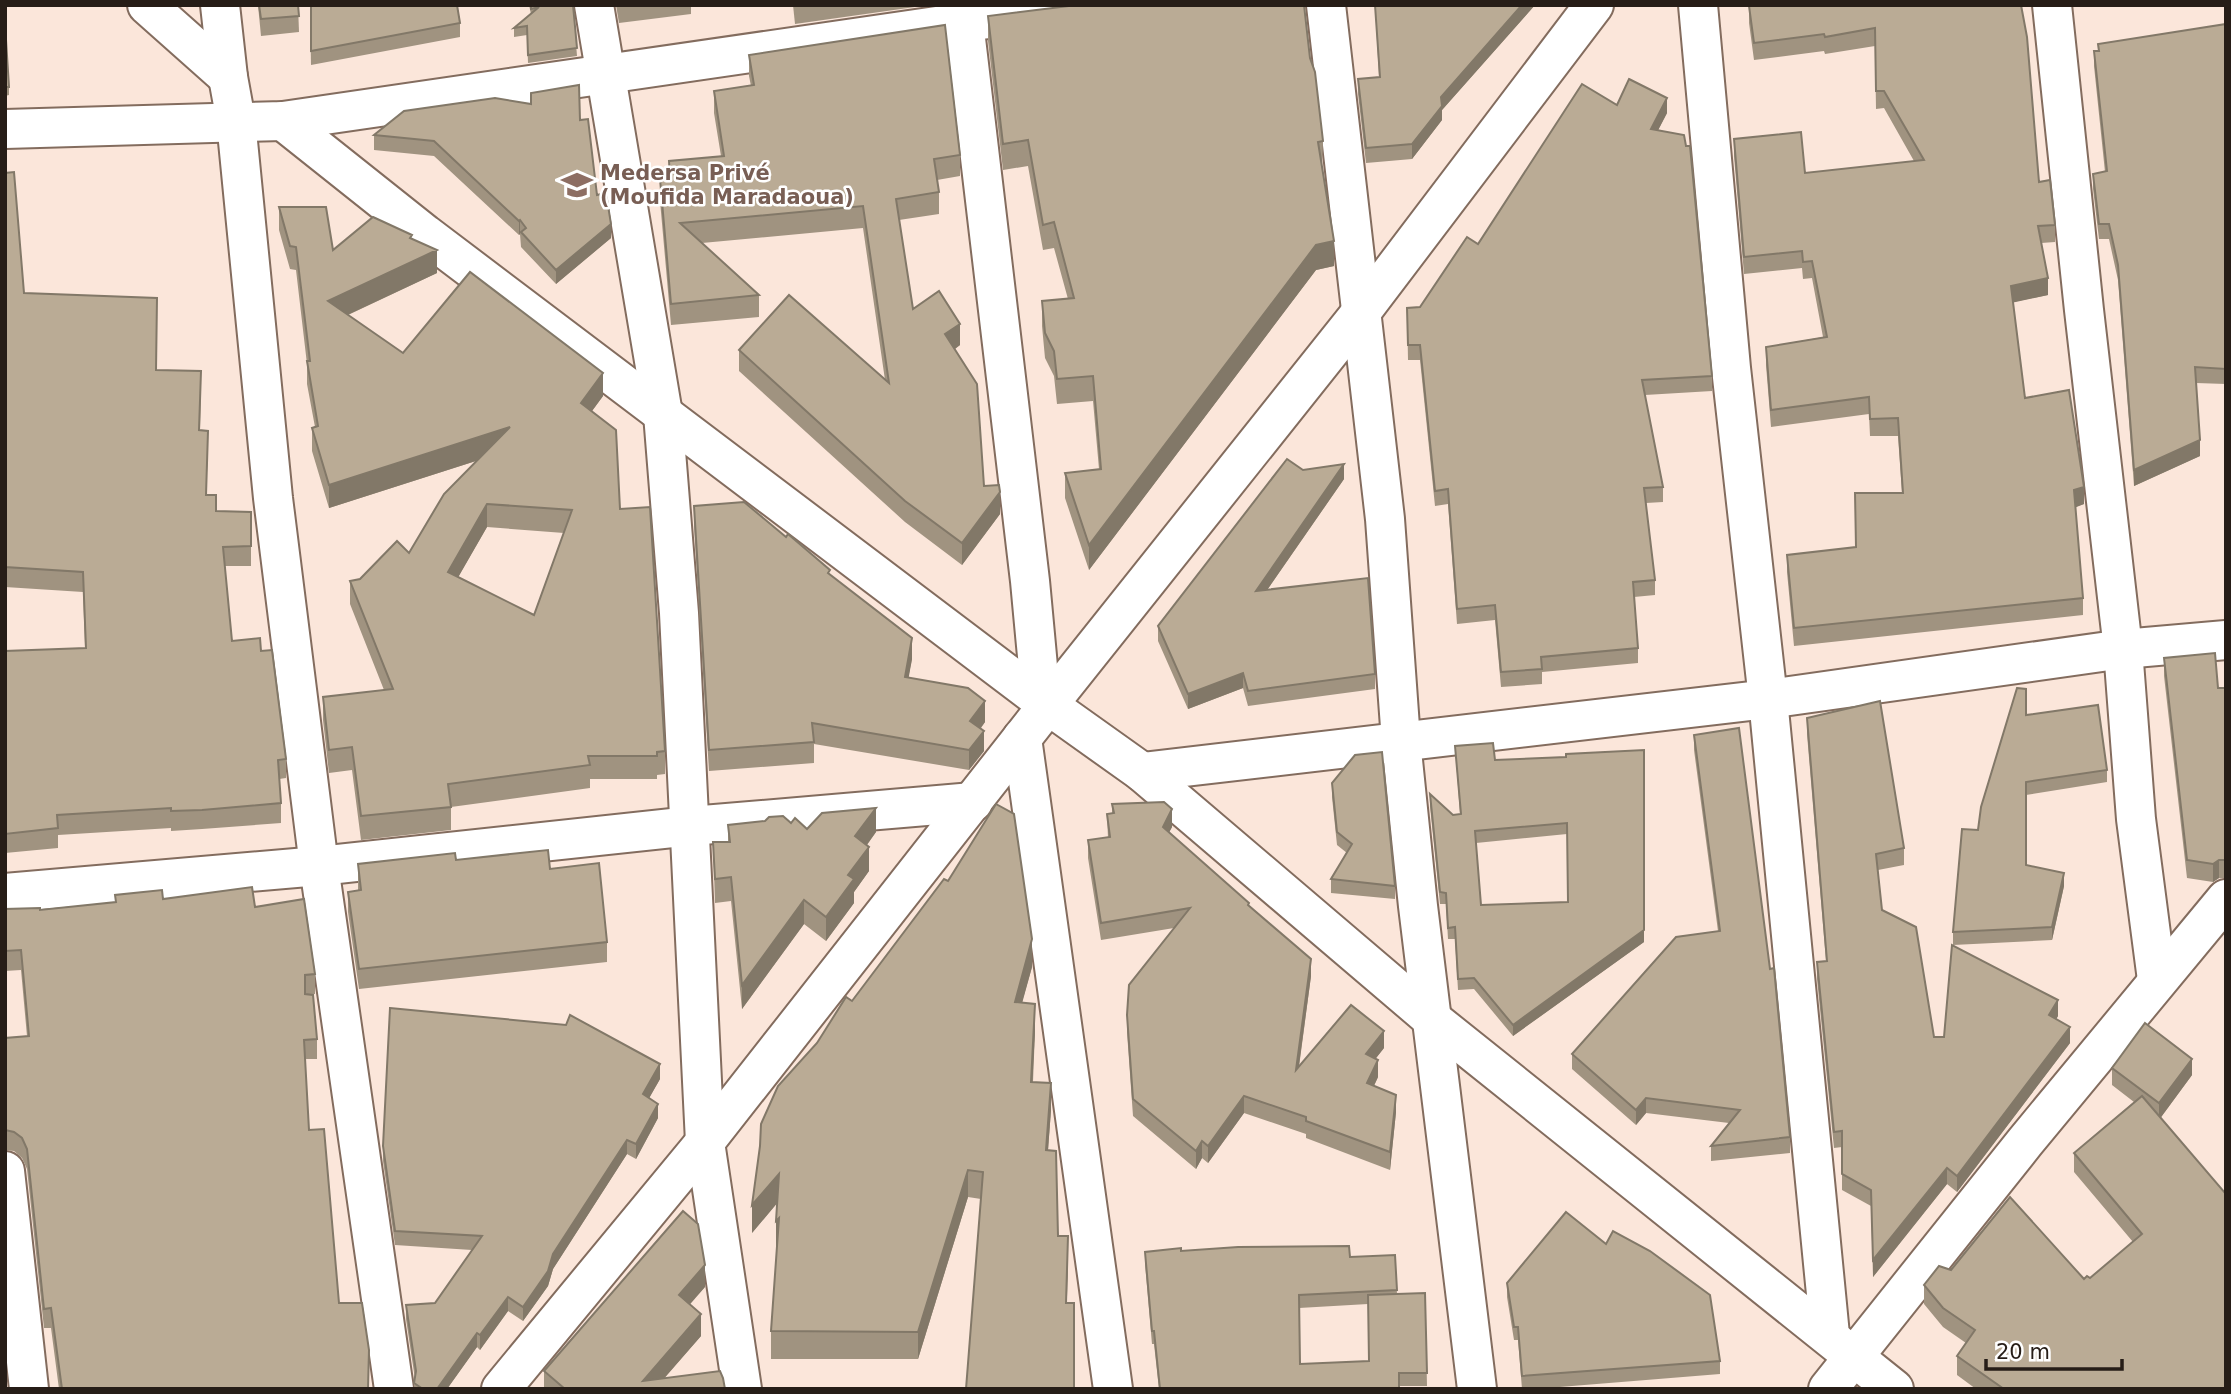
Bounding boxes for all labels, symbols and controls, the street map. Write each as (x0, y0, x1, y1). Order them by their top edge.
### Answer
place label: Medersa Privé (Moufida Maradaoua) (600, 161, 854, 209)
school or university icon: Medersa Privé (Moufida Maradaoua) (560, 168, 594, 202)
scale bar (1986, 1328, 2122, 1372)
text: 20 m (1996, 1340, 2050, 1364)

